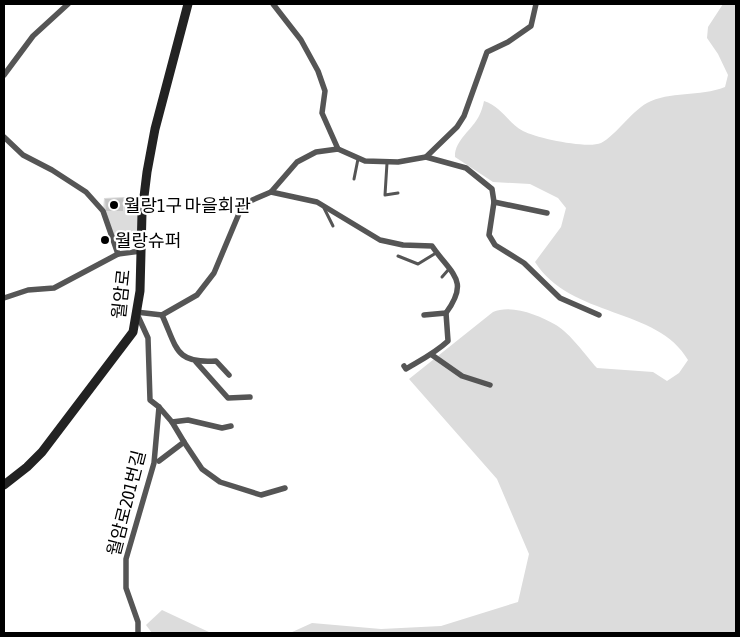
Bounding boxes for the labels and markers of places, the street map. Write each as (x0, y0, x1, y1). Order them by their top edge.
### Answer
place label: 월랑1구 마을회관 (124, 195, 251, 216)
marker: 월랑1구 마을회관 (108, 199, 120, 211)
place label: 월랑슈퍼 (115, 230, 181, 251)
marker: 월랑슈퍼 (99, 234, 111, 246)

